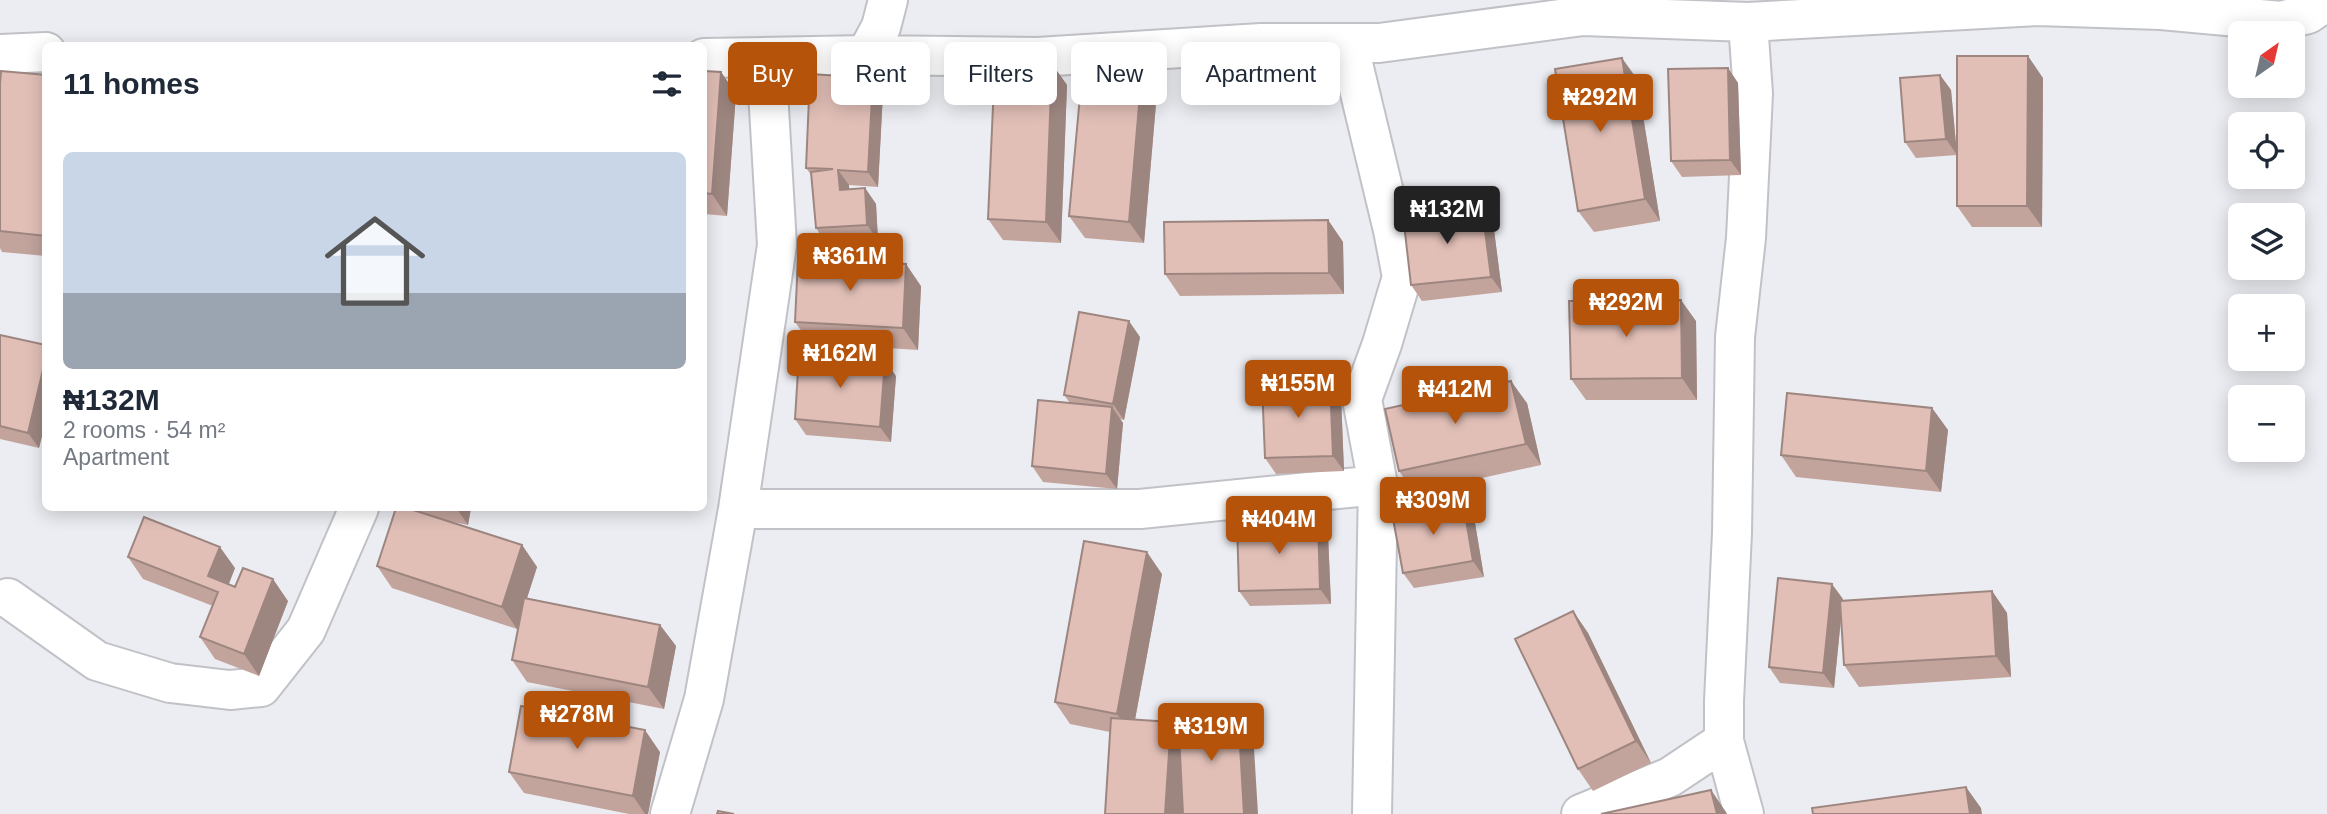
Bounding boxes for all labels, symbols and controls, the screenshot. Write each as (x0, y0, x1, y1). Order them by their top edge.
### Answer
north arrow (2228, 21, 2305, 98)
map controls (2228, 21, 2305, 462)
chip: Buy (728, 42, 817, 105)
chip: Rent (831, 42, 930, 105)
chip: Filters (944, 42, 1057, 105)
chip: New (1071, 42, 1167, 105)
chip: Apartment (1181, 42, 1340, 105)
icon: filters (648, 65, 686, 103)
text: 11 homes (63, 67, 200, 100)
pin: ₦292M (1551, 74, 1649, 134)
text: ₦292M (1563, 84, 1637, 110)
button: locate (2228, 112, 2305, 189)
pin: ₦132M (1398, 187, 1496, 246)
text: ₦132M (1410, 196, 1484, 222)
icon: home (312, 198, 438, 324)
button: layers (2228, 203, 2305, 280)
pin: ₦361M (801, 233, 899, 293)
text: ₦361M (813, 243, 887, 269)
pin: ₦292M (1577, 280, 1675, 339)
text: ₦292M (1589, 289, 1663, 315)
button: + (2228, 294, 2305, 371)
pin: ₦162M (791, 330, 889, 390)
text: ₦162M (803, 340, 877, 366)
pin: ₦155M (1249, 360, 1347, 420)
pin: ₦412M (1406, 366, 1504, 426)
text: ₦155M (1261, 370, 1335, 396)
text: ₦412M (1418, 376, 1492, 402)
text: ₦132M (63, 383, 160, 416)
button: − (2228, 385, 2305, 462)
text: 2 rooms · 54 m² (63, 417, 225, 443)
text: Apartment (63, 444, 169, 470)
pin: ₦309M (1384, 477, 1482, 537)
text: ₦309M (1396, 487, 1470, 513)
pin: ₦404M (1230, 496, 1328, 556)
text: ₦404M (1242, 506, 1316, 532)
pin: ₦278M (528, 692, 626, 751)
text: ₦278M (540, 701, 614, 727)
pin: ₦319M (1162, 704, 1260, 763)
text: ₦319M (1174, 713, 1248, 739)

